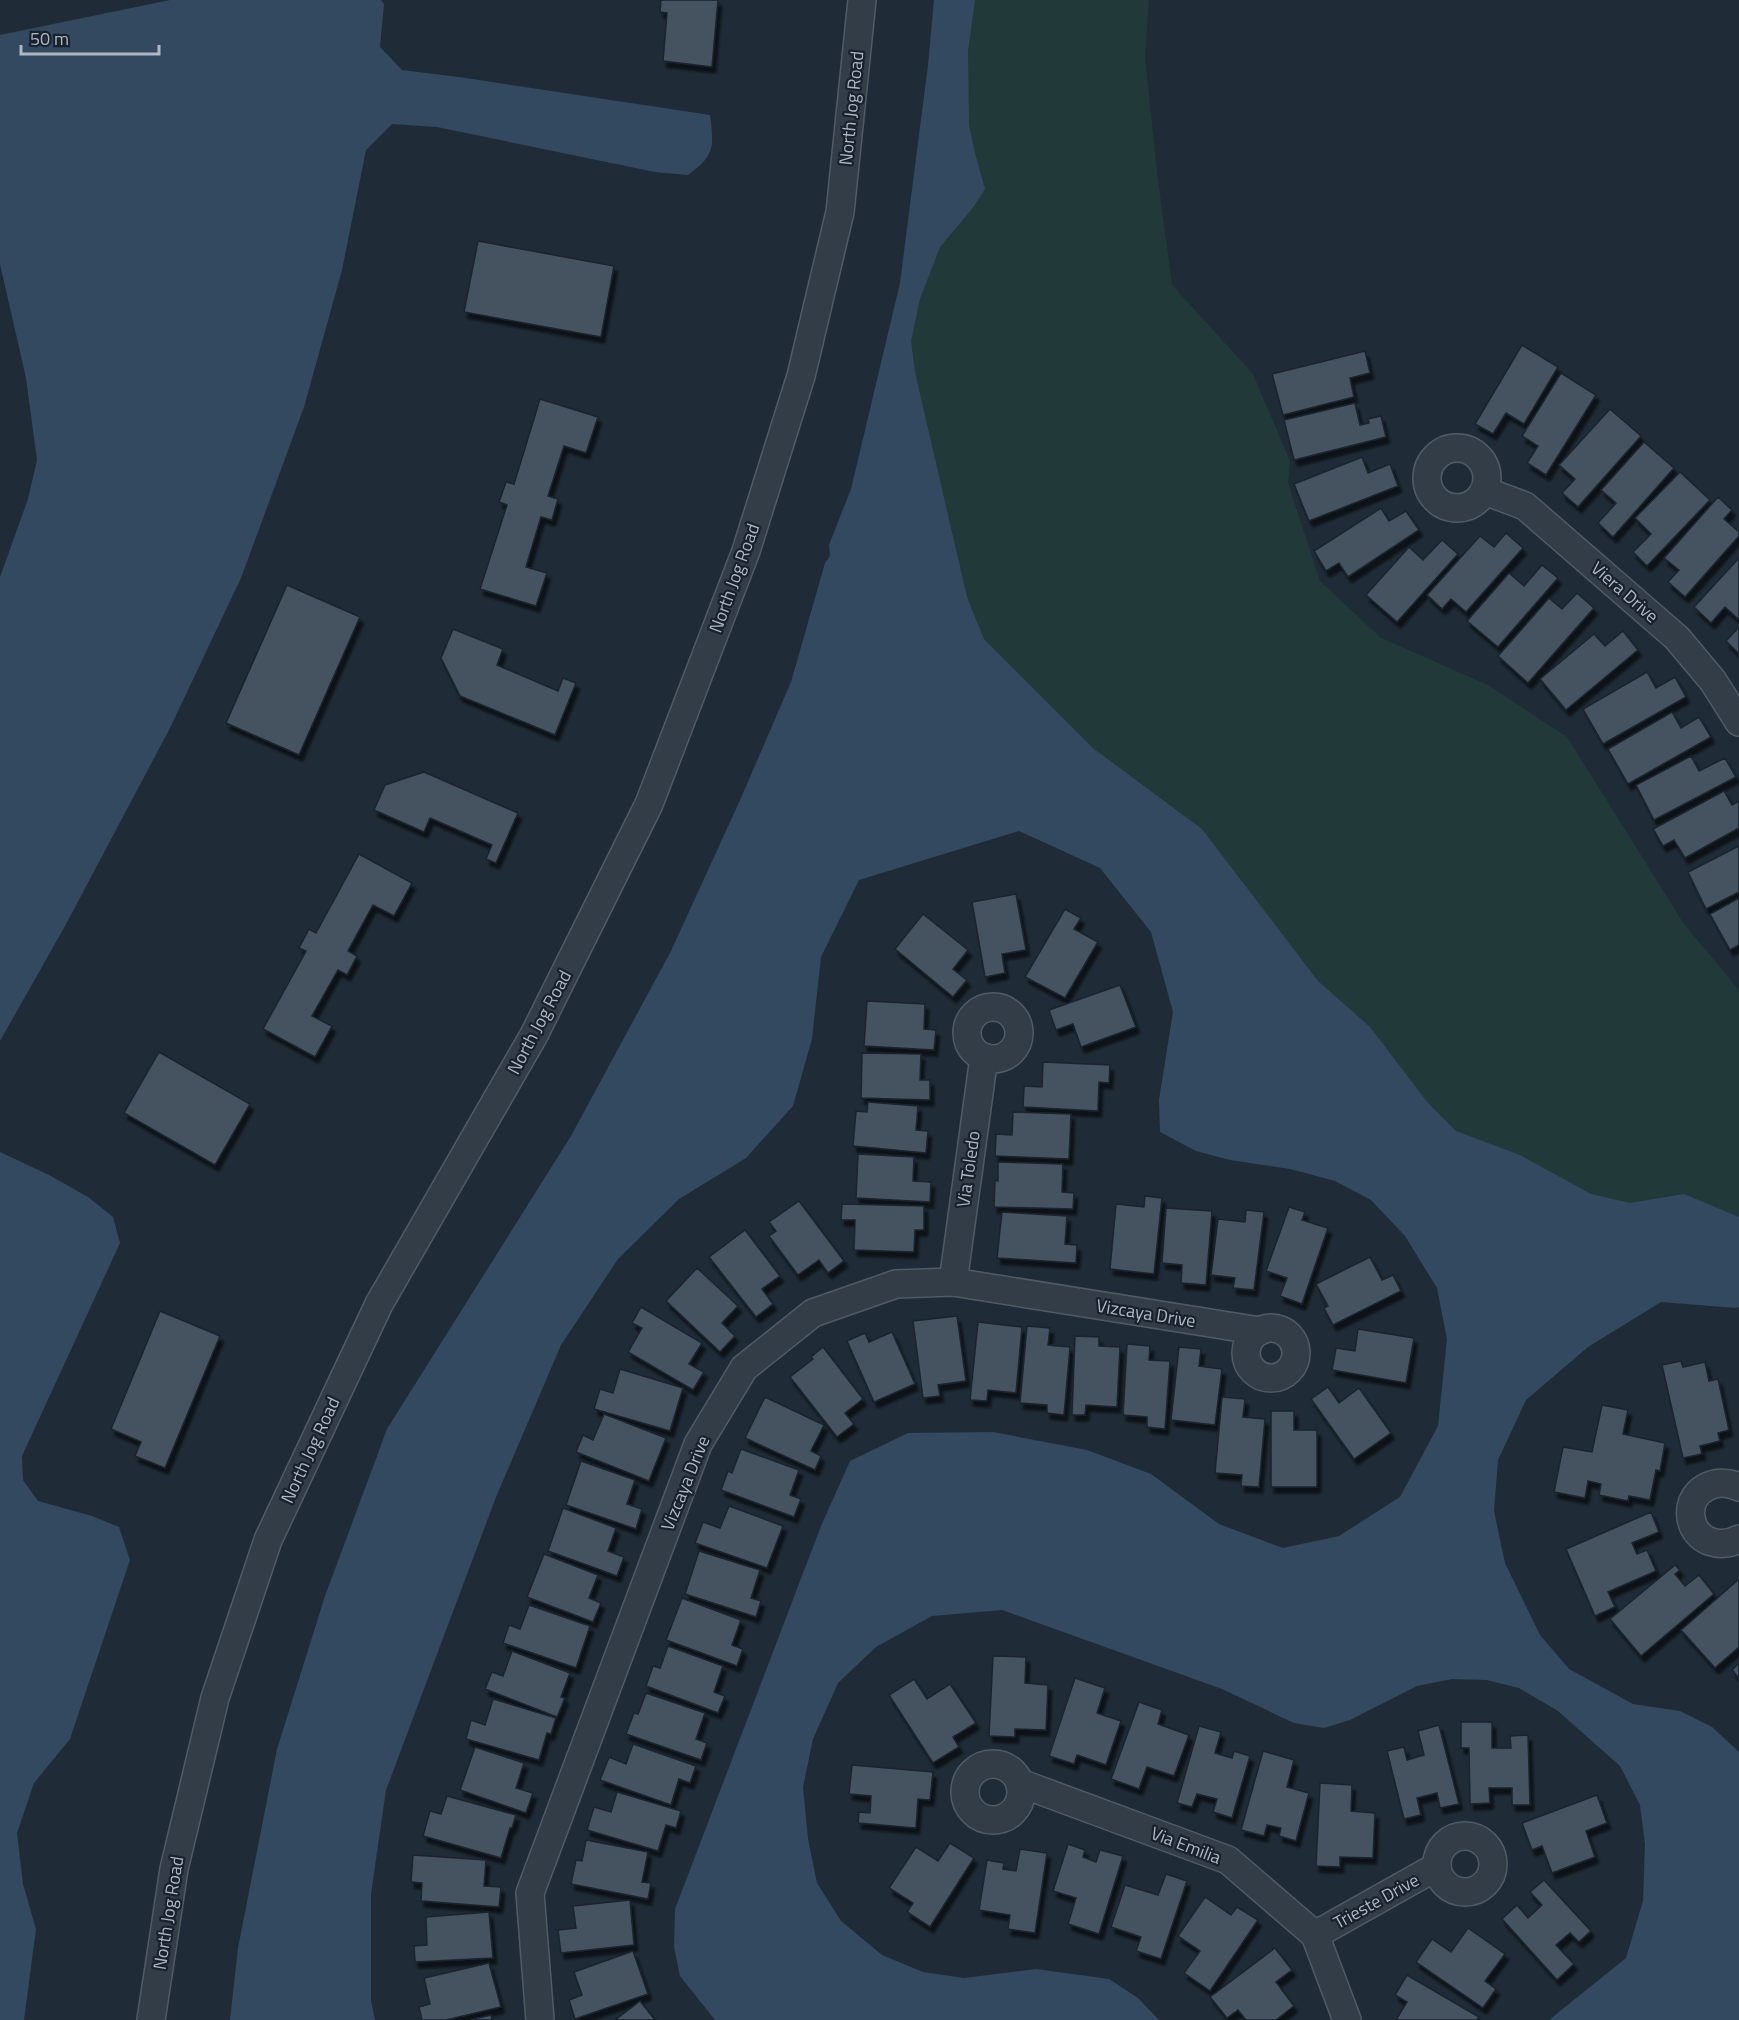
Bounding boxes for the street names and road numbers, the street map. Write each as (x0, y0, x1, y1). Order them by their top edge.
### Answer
street label: North Jog Road (832, 50, 870, 166)
street label: North Jog Road (702, 520, 766, 636)
street label: Viera Drive (1585, 555, 1665, 629)
street label: North Jog Road (500, 965, 578, 1079)
street label: Via Toledo (949, 1129, 987, 1209)
street label: Vizcaya Drive (1094, 1292, 1198, 1334)
street label: North Jog Road (274, 1392, 346, 1508)
street label: Vizcaya Drive (654, 1431, 716, 1535)
street label: Via Emilia (1147, 1819, 1225, 1871)
street label: North Jog Road (146, 1854, 190, 1972)
street label: Trieste Drive (1328, 1866, 1424, 1936)

